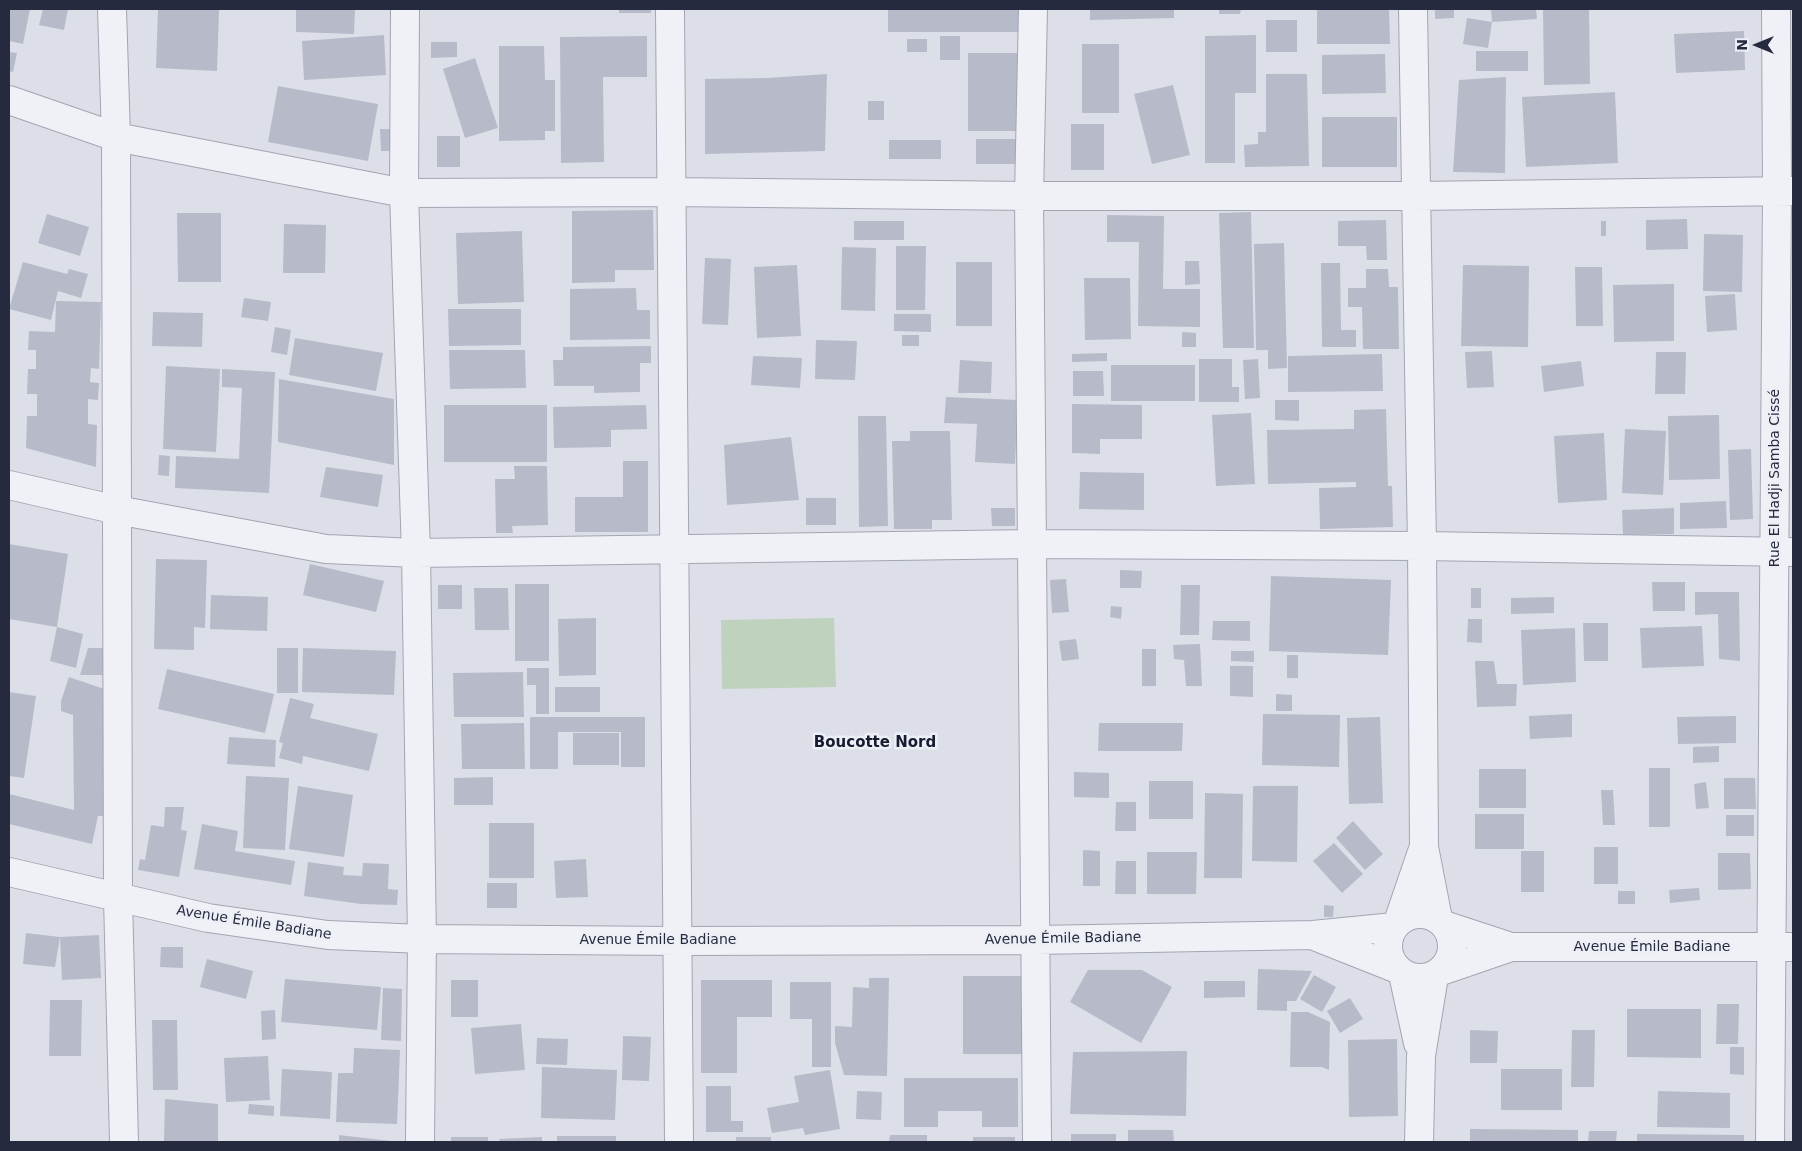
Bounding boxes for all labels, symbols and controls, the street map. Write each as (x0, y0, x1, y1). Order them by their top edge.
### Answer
north arrow (1732, 20, 1782, 70)
text: N (1734, 39, 1750, 51)
street label: Rue El Hadji Samba Cissé (1767, 389, 1783, 567)
district label: Boucotte Nord (814, 734, 936, 752)
street label: Avenue Émile Badiane (175, 902, 333, 944)
street label: Avenue Émile Badiane (984, 929, 1142, 949)
street label: Avenue Émile Badiane (580, 932, 736, 948)
street label: Avenue Émile Badiane (1574, 939, 1730, 955)

